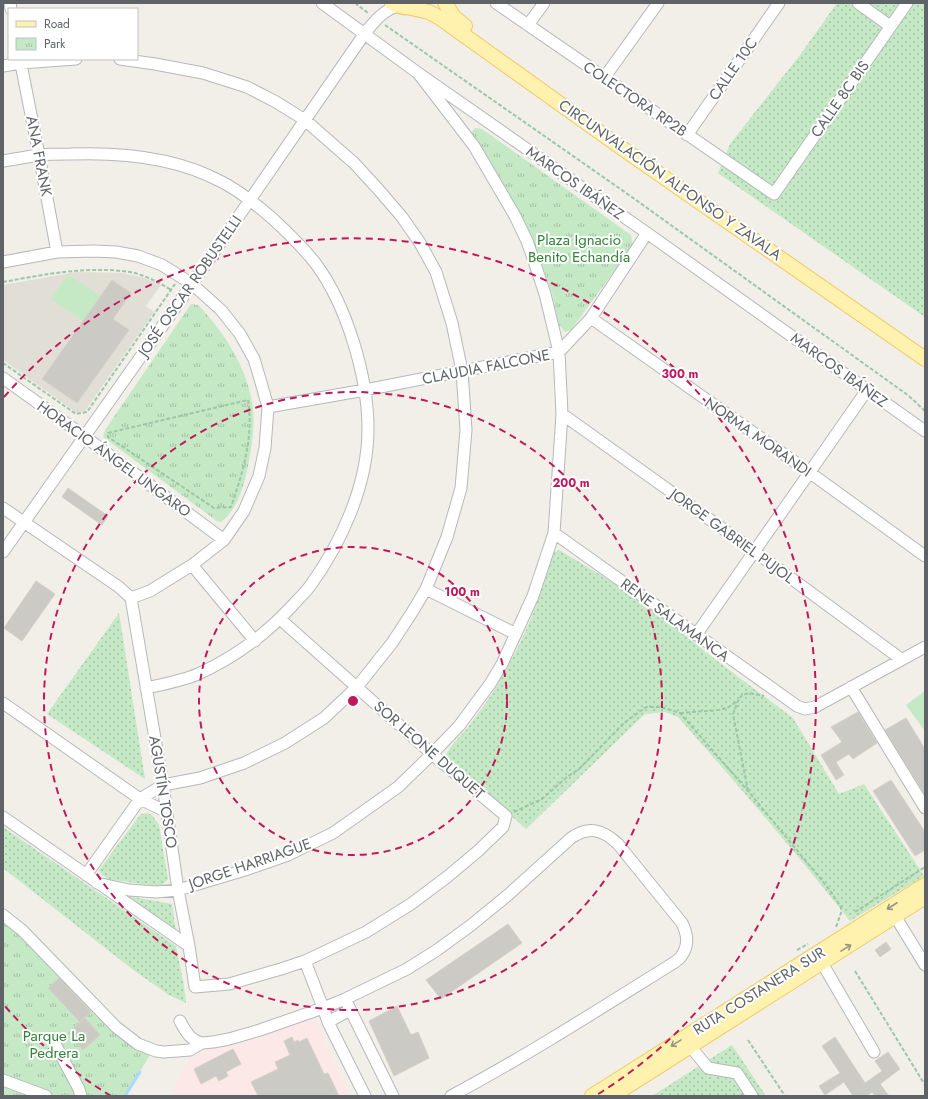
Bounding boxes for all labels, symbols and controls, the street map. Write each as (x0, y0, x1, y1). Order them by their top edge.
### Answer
legend (8, 8, 138, 60)
text: Road (44, 15, 70, 33)
street label: CALLE 10C (703, 33, 763, 105)
text: Park (44, 35, 66, 53)
street label: COLECTORA RP2B (579, 56, 691, 142)
street label: CALLE 8C BIS (805, 56, 875, 142)
street label: CIRCUNVALACIÓN ALFONSO Y ZAVALA (554, 94, 786, 266)
street label: ANA FRANK (20, 114, 58, 199)
street label: MARCOS IBÁÑEZ (522, 141, 628, 225)
street label: JOSÉ OSCAR ROBUSTELLI (132, 211, 247, 363)
park label: Plaza Ignacio Benito Echandía (528, 229, 630, 268)
street label: MARCOS IBÁÑEZ (786, 327, 892, 413)
street label: CLAUDIA FALCONE (420, 344, 552, 390)
text: 300 m (662, 365, 699, 383)
street label: NORMA MORANDI (700, 392, 816, 482)
street label: HORACIO ÁNGEL UNGARO (32, 396, 196, 523)
text: 200 m (552, 474, 590, 492)
street label: JORGE GABRIEL PUJOL (664, 482, 799, 589)
street label: RENE SALAMANCA (616, 573, 734, 667)
text: 100 m (444, 583, 480, 601)
centre of rings (346, 694, 360, 708)
street label: SOR LEONE DUQUET (369, 696, 489, 804)
street label: AGUSTÍN TOSCO (143, 734, 183, 850)
street label: JORGE HARRIAGUE (184, 833, 314, 896)
one-way arrow (887, 902, 898, 910)
street label: RUTA COSTANERA SUR (689, 941, 830, 1041)
one-way arrow (840, 943, 852, 951)
park label: Parque La Pedrera (23, 1025, 85, 1064)
one-way arrow (671, 1039, 682, 1047)

